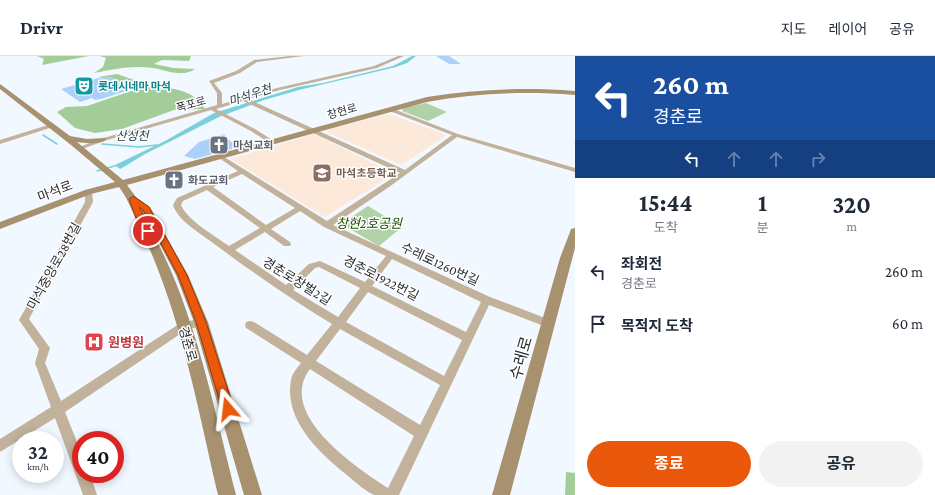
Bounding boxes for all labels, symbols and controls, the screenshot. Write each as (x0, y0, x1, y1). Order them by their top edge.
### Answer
text: Drivr (20, 17, 63, 38)
text: 지도 (781, 21, 807, 37)
text: 레이어 (829, 21, 867, 37)
text: 공유 (889, 21, 915, 37)
text: 260 m (653, 69, 729, 100)
icon: left (587, 72, 639, 124)
theatre icon: 롯데시네마 마석 (73, 75, 95, 97)
place label: 롯데시네마 마석 (98, 80, 171, 92)
water label: 마석우천 (227, 81, 275, 108)
street label: 폭포로 (175, 94, 207, 114)
street label: 창현로 (326, 101, 358, 121)
text: 경춘로 (653, 107, 703, 127)
water label: 산성천 (115, 129, 151, 143)
church icon: 마석교회 (208, 134, 230, 156)
place label: 마석교회 (233, 139, 273, 151)
icon: left (681, 148, 703, 170)
icon: ahead (723, 148, 745, 170)
icon: ahead (765, 148, 787, 170)
icon: right (807, 148, 829, 170)
school or university icon: 마석초등학교 (311, 162, 333, 184)
place label: 마석초등학교 (336, 167, 397, 179)
church icon: 화도교회 (163, 169, 185, 191)
place label: 화도교회 (188, 174, 228, 186)
street label: 마석로 (36, 178, 74, 204)
text: 15:44 (639, 189, 692, 216)
text: 1 (758, 189, 767, 216)
text: 320 (833, 191, 871, 218)
pin (131, 214, 165, 248)
park label: 창현2호공원 (336, 216, 403, 231)
text: m (846, 219, 857, 234)
street label: 마석중앙로28번길 (24, 220, 84, 312)
icon: arrive (137, 220, 159, 242)
text: 도착 (654, 220, 678, 235)
text: 분 (756, 220, 768, 235)
street label: 수레로1260번길 (399, 239, 481, 289)
street label: 경춘로1922번길 (341, 253, 421, 303)
street label: 경춘로창벌2길 (260, 254, 334, 308)
text: 좌회전 (621, 256, 662, 272)
icon: left (587, 261, 609, 283)
text: 260 m (885, 264, 923, 280)
text: 경춘로 (621, 276, 657, 291)
icon: arrive (587, 313, 609, 335)
text: 60 m (892, 316, 923, 332)
text: 목적지 도착 (621, 318, 693, 334)
street label: 경춘로 (176, 325, 200, 363)
hospital icon: 원병원 (83, 331, 105, 353)
street label: 수레로 (507, 334, 535, 382)
place label: 원병원 (108, 335, 144, 350)
position arrow (207, 388, 249, 430)
speed limit sign: 40 (72, 431, 124, 483)
text: 32 (28, 441, 48, 463)
button: 종료 (587, 441, 751, 487)
button: 공유 (759, 441, 923, 487)
text: km/h (27, 461, 49, 472)

